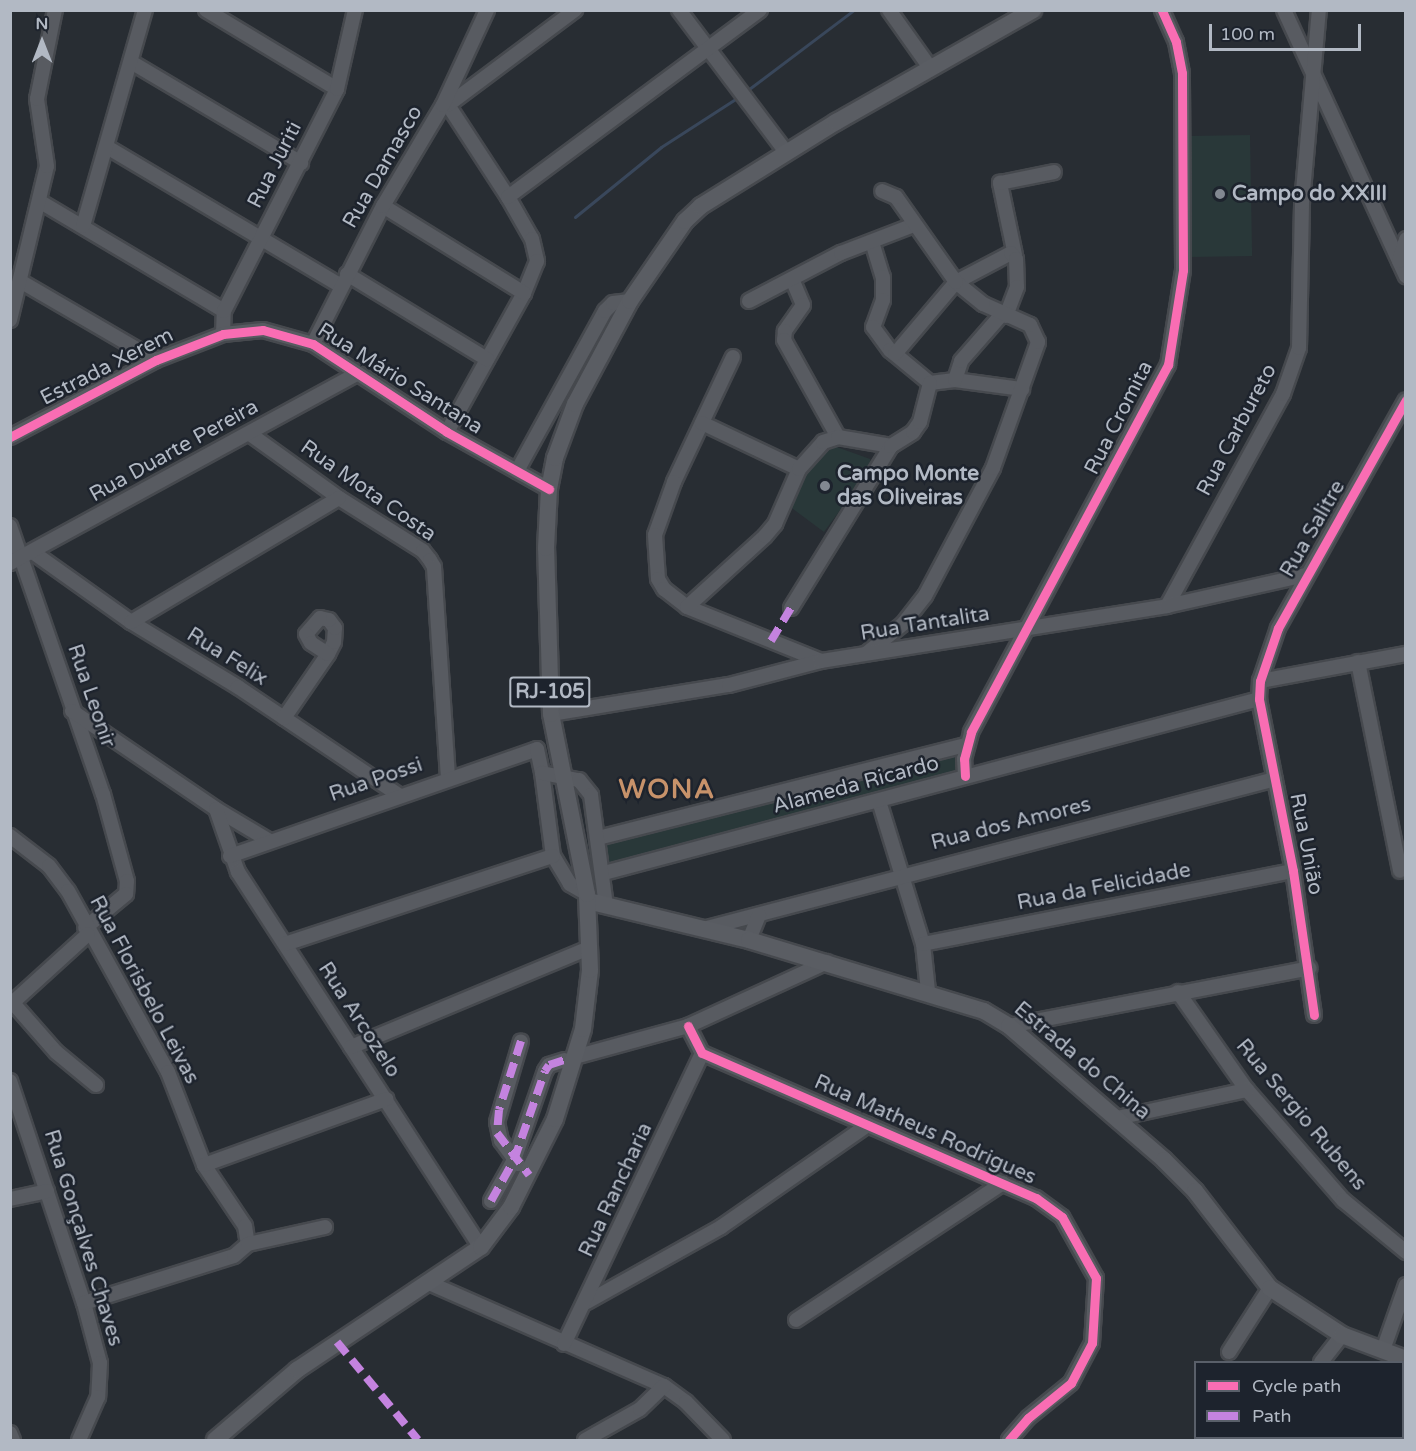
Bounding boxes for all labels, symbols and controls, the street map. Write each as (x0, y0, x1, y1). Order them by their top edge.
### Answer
north arrow (12, 12, 72, 72)
scale bar (1212, 12, 1364, 50)
text: N (36, 14, 48, 34)
text: 100 m (1220, 23, 1275, 45)
street label: Rua Damasco (338, 101, 428, 233)
street label: Rua Juriti (242, 117, 308, 213)
place label: Campo do XXIII (1232, 181, 1387, 207)
marker: Campo do XXIII (1213, 187, 1227, 201)
street label: Rua Mário Santana (313, 318, 487, 440)
street label: Estrada Xerem (36, 323, 178, 411)
street label: Rua Cromita (1080, 357, 1158, 479)
street label: Rua Carbureto (1192, 360, 1282, 500)
street label: Rua Duarte Pereira (85, 394, 263, 508)
street label: Rua Mota Costa (295, 435, 441, 547)
place label: Campo Monte das Oliveiras (837, 461, 979, 511)
street label: Rua Salitre (1275, 476, 1351, 582)
marker: Campo Monte das Oliveiras (818, 479, 832, 493)
street label: Rua Tantalita (859, 601, 991, 647)
street label: Rua Felix (182, 622, 272, 692)
street label: Rua Leonir (62, 641, 120, 751)
road number: RJ-105 (508, 675, 592, 709)
street label: Alameda Ricardo (770, 751, 942, 819)
street label: Rua Possi (326, 752, 426, 808)
district label: WONA (618, 774, 716, 806)
street label: Rua União (1284, 791, 1328, 897)
street label: Rua dos Amores (928, 792, 1094, 856)
street label: Rua da Felicidade (1015, 858, 1193, 916)
street label: Rua Florisbelo Leivas (84, 892, 204, 1088)
street label: Rua Arcozelo (312, 958, 406, 1082)
street label: Estrada do China (1009, 997, 1155, 1125)
street label: Rua Sergio Rubens (1230, 1034, 1372, 1196)
street label: Rua Matheus Rodrigues (810, 1070, 1040, 1190)
street label: Rua Rancharia (574, 1119, 658, 1261)
street label: Rua Gonçalves Chaves (38, 1127, 128, 1349)
legend (1194, 1361, 1404, 1439)
text: Cycle path (1252, 1375, 1341, 1397)
text: Path (1252, 1405, 1291, 1427)

